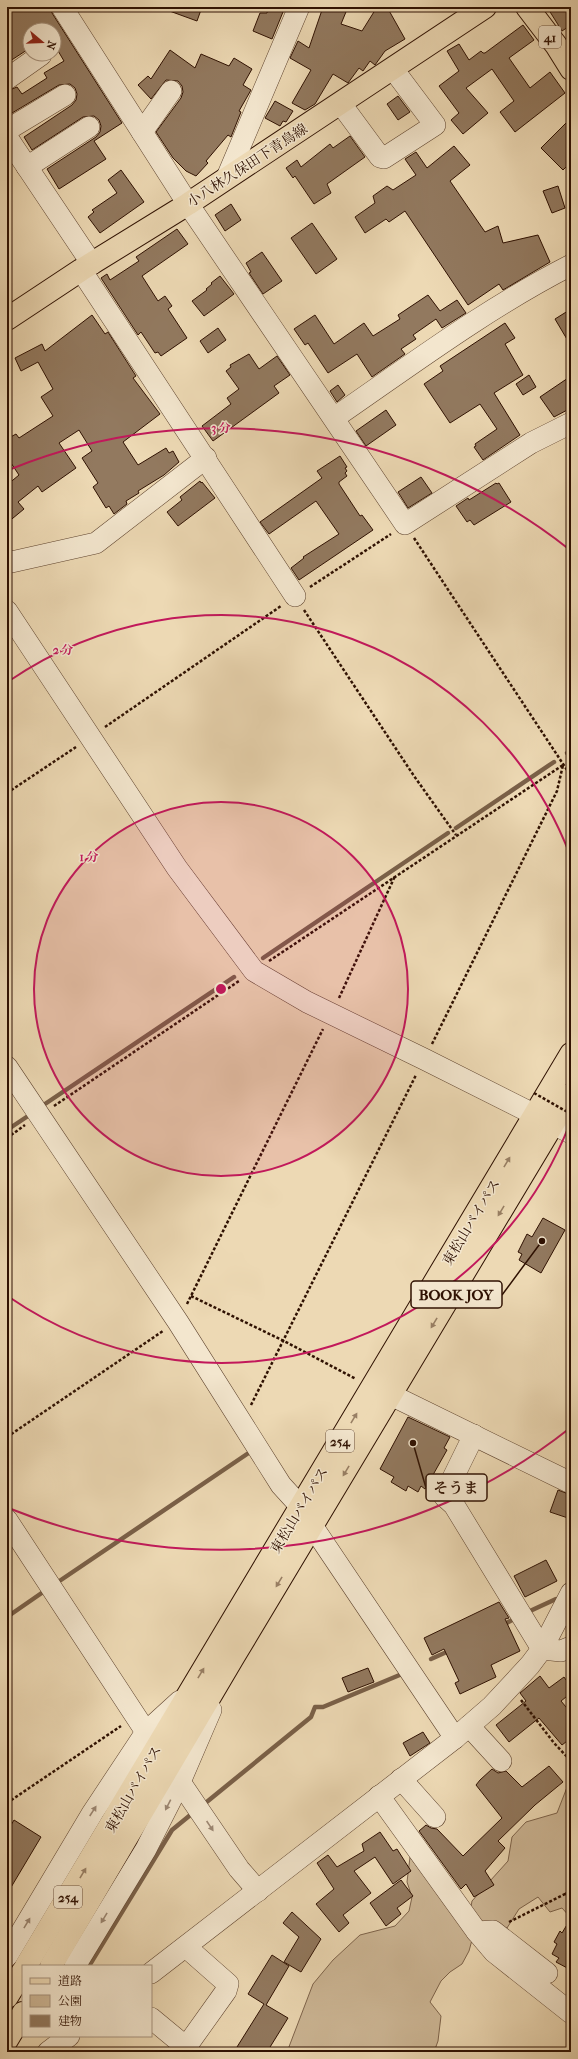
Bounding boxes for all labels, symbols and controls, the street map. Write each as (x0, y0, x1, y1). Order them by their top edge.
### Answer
north arrow (22, 22, 62, 62)
road number: 41 (539, 26, 561, 48)
text: N (43, 39, 58, 52)
street label: 小八林久保田下青鳥線 (184, 120, 311, 211)
text: 3 分 (211, 421, 231, 436)
text: 2 分 (53, 643, 73, 657)
text: 1 分 (80, 850, 98, 864)
centre of rings (214, 982, 228, 996)
one-way arrow (503, 1156, 510, 1168)
street label: 東松山バイパス (439, 1176, 504, 1269)
one-way arrow (497, 1205, 504, 1217)
callout: BOOK JOY (411, 1281, 502, 1308)
text: BOOK JOY (419, 1286, 494, 1304)
one-way arrow (430, 1317, 437, 1329)
one-way arrow (351, 1412, 358, 1424)
road number: 254 (326, 1430, 354, 1452)
street label: 東松山バイパス (267, 1464, 332, 1557)
one-way arrow (342, 1465, 349, 1477)
callout: そうま (426, 1474, 487, 1501)
text: そうま (433, 1479, 479, 1497)
one-way arrow (275, 1577, 283, 1587)
one-way arrow (197, 1667, 204, 1679)
street label: 東松山バイパス (102, 1743, 165, 1836)
one-way arrow (165, 1799, 171, 1811)
one-way arrow (90, 1805, 97, 1817)
one-way arrow (206, 1820, 213, 1832)
one-way arrow (79, 1867, 86, 1879)
road number: 254 (54, 1886, 82, 1908)
one-way arrow (101, 1912, 108, 1924)
one-way arrow (23, 1917, 30, 1929)
legend (22, 1965, 152, 2037)
text: 道路 (58, 1974, 82, 1988)
text: 公園 (58, 1994, 82, 2008)
text: 建物 (58, 2014, 82, 2028)

